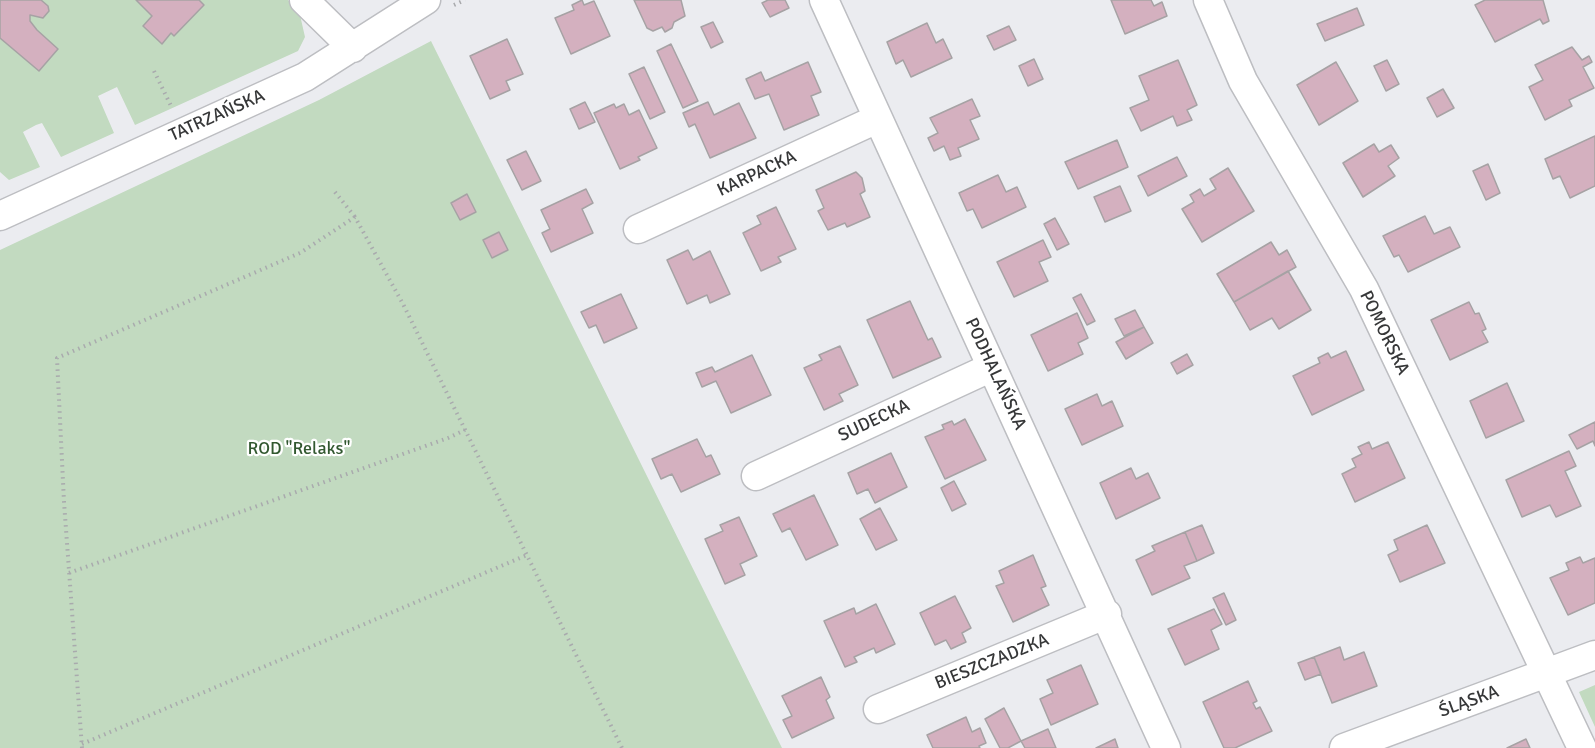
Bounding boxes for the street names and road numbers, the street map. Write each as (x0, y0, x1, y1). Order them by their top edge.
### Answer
street label: TATRZAŃSKA (166, 85, 268, 147)
street label: KARPACKA (714, 146, 800, 202)
street label: POMORSKA (1354, 287, 1414, 379)
street label: PODHALAŃSKA (960, 315, 1030, 433)
street label: SUDECKA (835, 395, 913, 447)
street label: BIESZCZADZKA (932, 629, 1052, 695)
street label: ŚLĄSKA (1436, 681, 1502, 723)

